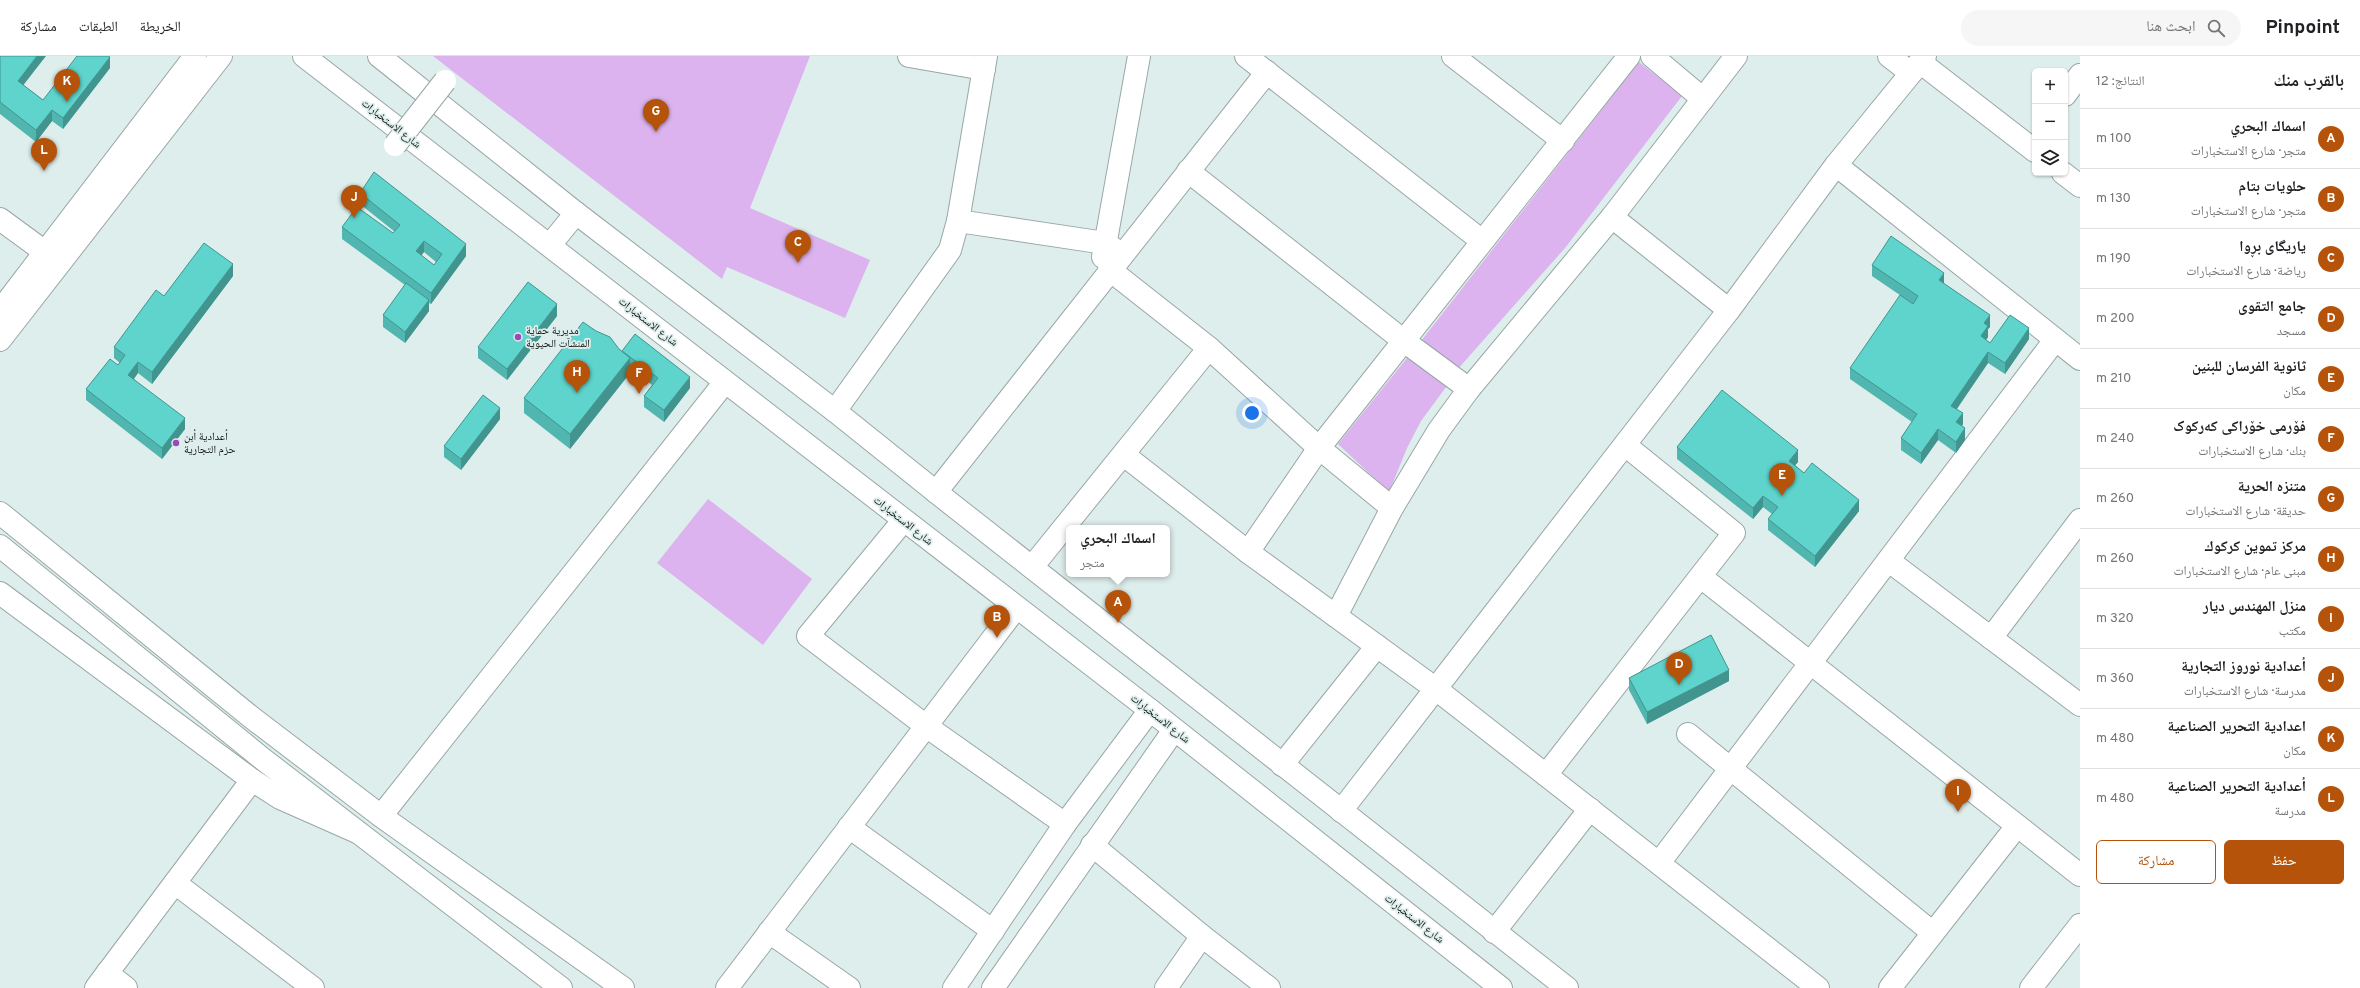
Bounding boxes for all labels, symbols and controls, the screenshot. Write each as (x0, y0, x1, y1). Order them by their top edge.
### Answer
search box (1961, 10, 2241, 46)
text: Pinpoint (2265, 16, 2340, 40)
icon: search (2205, 17, 2227, 39)
text: ابحث هنا (2146, 18, 2195, 37)
text: مشاركة (20, 19, 57, 36)
text: الطبقات (79, 19, 118, 36)
text: الخريطة (140, 19, 181, 36)
map controls (2032, 68, 2068, 176)
button: + (2032, 68, 2068, 104)
pin: K (54, 69, 80, 102)
text: بالقرب منك (2273, 71, 2344, 93)
text: النتائج: 12 (2096, 74, 2145, 90)
street label: شارع الاستخبارات (358, 96, 424, 152)
pin: G (643, 99, 669, 132)
button: − (2032, 104, 2068, 140)
text: اسماك البحري (2230, 118, 2306, 137)
text: 100 m (2096, 131, 2132, 147)
text: A (2326, 131, 2336, 147)
pin: L (31, 138, 57, 171)
button: layers (2032, 140, 2068, 176)
text: متجر · شارع الاستخبارات (2191, 144, 2306, 160)
text: حلويات بتام (2239, 178, 2306, 197)
pin: J (341, 185, 367, 218)
text: 130 m (2096, 191, 2131, 207)
text: B (2327, 191, 2336, 207)
text: متجر · شارع الاستخبارات (2191, 204, 2306, 220)
pin: C (785, 230, 811, 263)
text: یاریگای بڕوا (2239, 238, 2306, 257)
text: 190 m (2096, 251, 2131, 267)
text: C (2327, 251, 2335, 267)
text: رياضة · شارع الاستخبارات (2186, 264, 2306, 280)
street label: شارع الاستخبارات (615, 294, 681, 350)
text: جامع التقوى (2238, 298, 2306, 317)
text: 200 m (2096, 311, 2135, 327)
text: D (2326, 311, 2336, 327)
place label: مديرية حماية المنشآت الحيوية (526, 324, 590, 351)
text: مسجد (2277, 324, 2306, 340)
marker: مديرية حماية المنشآت الحيوية (513, 332, 523, 342)
text: ثانوية الفرسان للبنين (2192, 358, 2306, 377)
pin: H (564, 360, 590, 393)
pin: F (626, 361, 652, 394)
text: 210 m (2096, 371, 2131, 387)
text: E (2327, 371, 2335, 387)
text: مكان (2283, 384, 2306, 400)
your location (1242, 403, 1262, 423)
text: فۆرمی خۆراکی کەرکوک (2173, 418, 2306, 437)
place label: أعدادية أبن حزم التجارية (184, 429, 235, 457)
text: 240 m (2096, 431, 2134, 447)
text: F (2327, 431, 2335, 447)
marker: أعدادية أبن حزم التجارية (171, 438, 181, 448)
text: بنك · شارع الاستخبارات (2198, 444, 2306, 460)
pin: E (1769, 463, 1795, 496)
text: متنزه الحرية (2238, 478, 2306, 497)
text: 260 m (2096, 491, 2134, 507)
text: G (2327, 491, 2335, 507)
street label: شارع الاستخبارات (870, 493, 936, 549)
text: حديقة · شارع الاستخبارات (2185, 504, 2306, 520)
popup (1066, 525, 1170, 577)
text: اسماك البحري (1080, 530, 1156, 549)
text: مركز تموين كركوك (2204, 538, 2306, 557)
text: 260 m (2096, 551, 2134, 567)
text: H (2326, 551, 2336, 567)
text: متجر (1080, 556, 1105, 572)
text: مبنى عام · شارع الاستخبارات (2173, 564, 2306, 580)
pin: A (1105, 590, 1131, 623)
text: منزل المهندس ديار (2203, 598, 2306, 617)
pin: B (984, 605, 1010, 638)
text: 320 m (2096, 611, 2134, 627)
text: I (2329, 611, 2333, 627)
text: مكتب (2279, 624, 2306, 640)
pin: D (1666, 652, 1692, 685)
text: أعدادية نوروز التجارية (2181, 658, 2306, 677)
text: 360 m (2096, 671, 2134, 687)
text: J (2327, 671, 2335, 687)
text: مدرسة · شارع الاستخبارات (2184, 684, 2306, 700)
street label: شارع الاستخبارات (1127, 691, 1193, 747)
text: اعدادية التحرير الصناعية (2167, 718, 2306, 737)
text: 480 m (2096, 731, 2134, 747)
text: K (2326, 731, 2336, 747)
text: مكان (2283, 744, 2306, 760)
text: أعدادية التحرير الصناعية (2167, 778, 2306, 797)
pin: I (1945, 779, 1971, 812)
text: 480 m (2096, 791, 2134, 807)
text: L (2327, 791, 2335, 807)
text: مدرسة (2274, 804, 2306, 820)
button: مشاركة (2096, 840, 2216, 884)
button: حفظ (2224, 840, 2344, 884)
street label: شارع الاستخبارات (1381, 891, 1447, 947)

